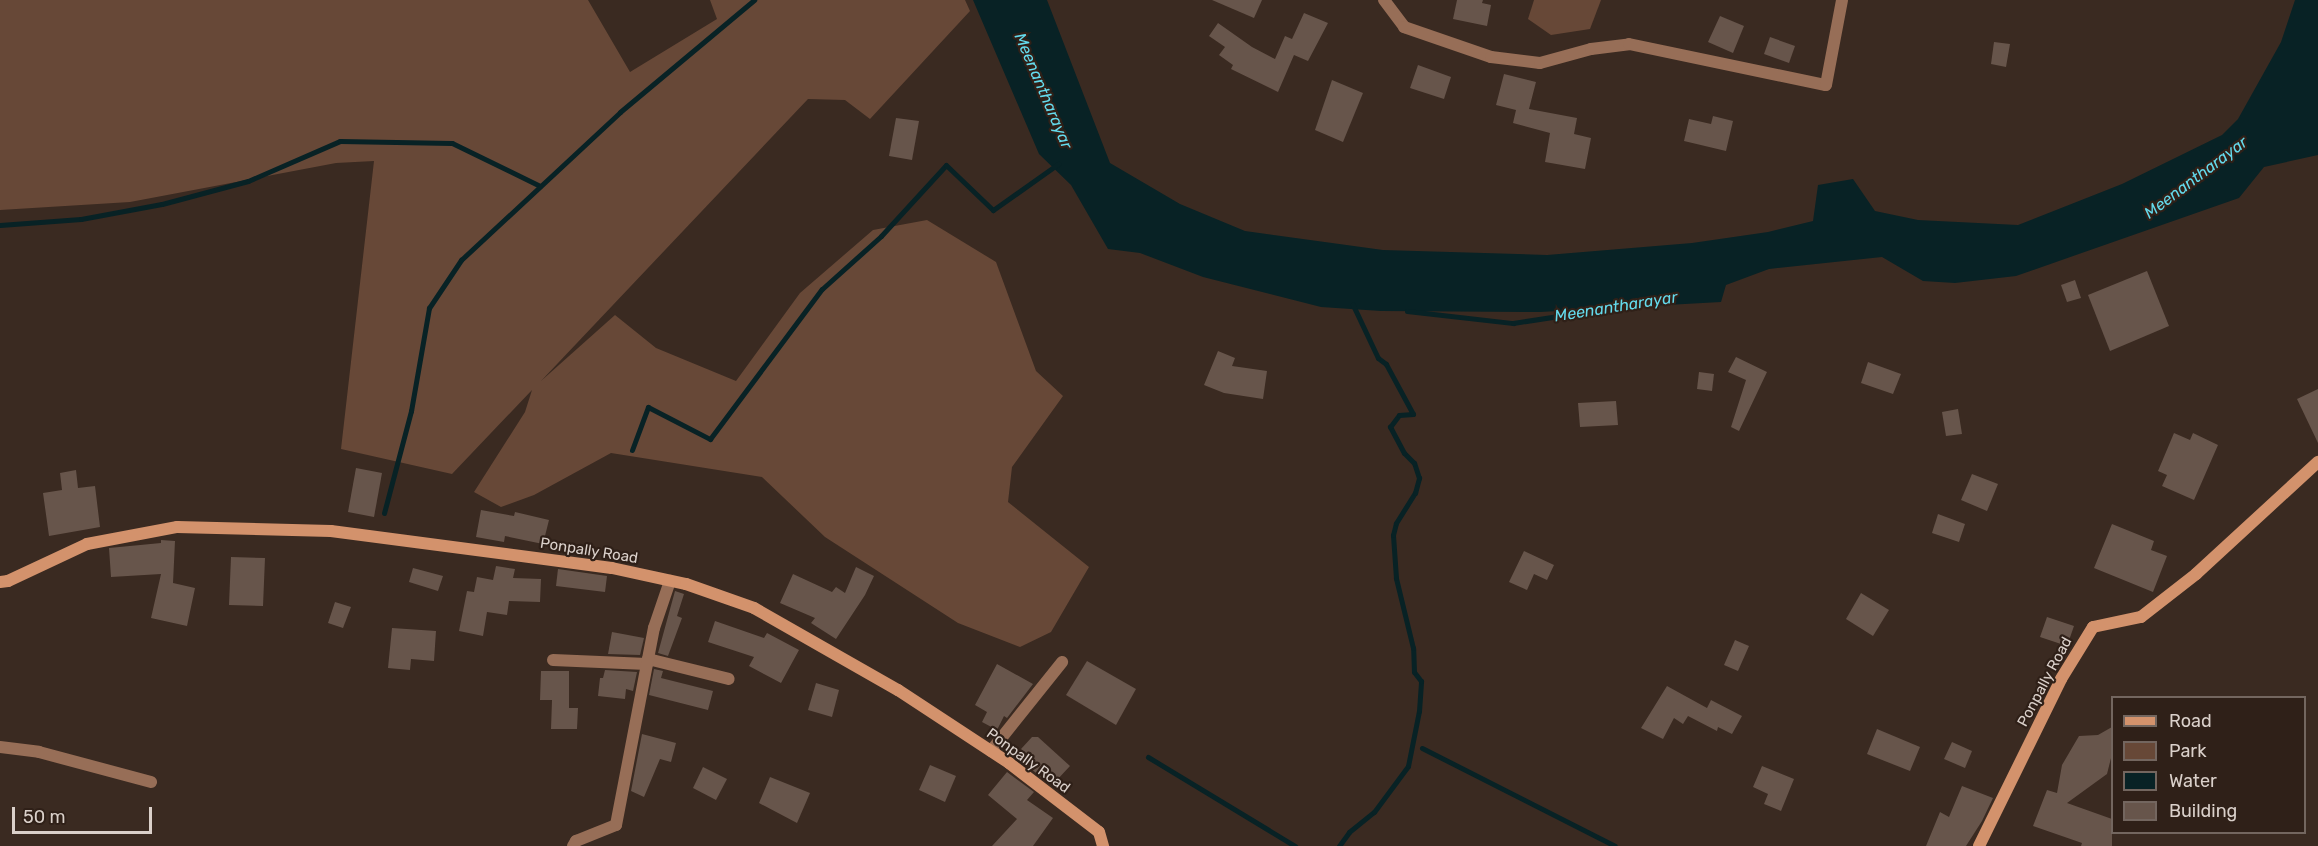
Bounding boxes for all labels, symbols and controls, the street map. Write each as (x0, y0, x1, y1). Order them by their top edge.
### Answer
water label: Meenantharayar (1010, 30, 1076, 152)
water label: Meenantharayar (2141, 133, 2251, 223)
water label: Meenantharayar (1553, 288, 1679, 326)
street label: Ponpally Road (539, 534, 639, 568)
street label: Ponpally Road (2014, 634, 2076, 730)
legend (2111, 696, 2306, 834)
text: Road (2169, 710, 2212, 732)
street label: Ponpally Road (983, 725, 1073, 797)
text: Park (2169, 740, 2206, 762)
text: Water (2169, 770, 2217, 792)
scale bar (15, 795, 154, 833)
text: Building (2169, 800, 2237, 822)
text: 50 m (23, 806, 66, 828)

